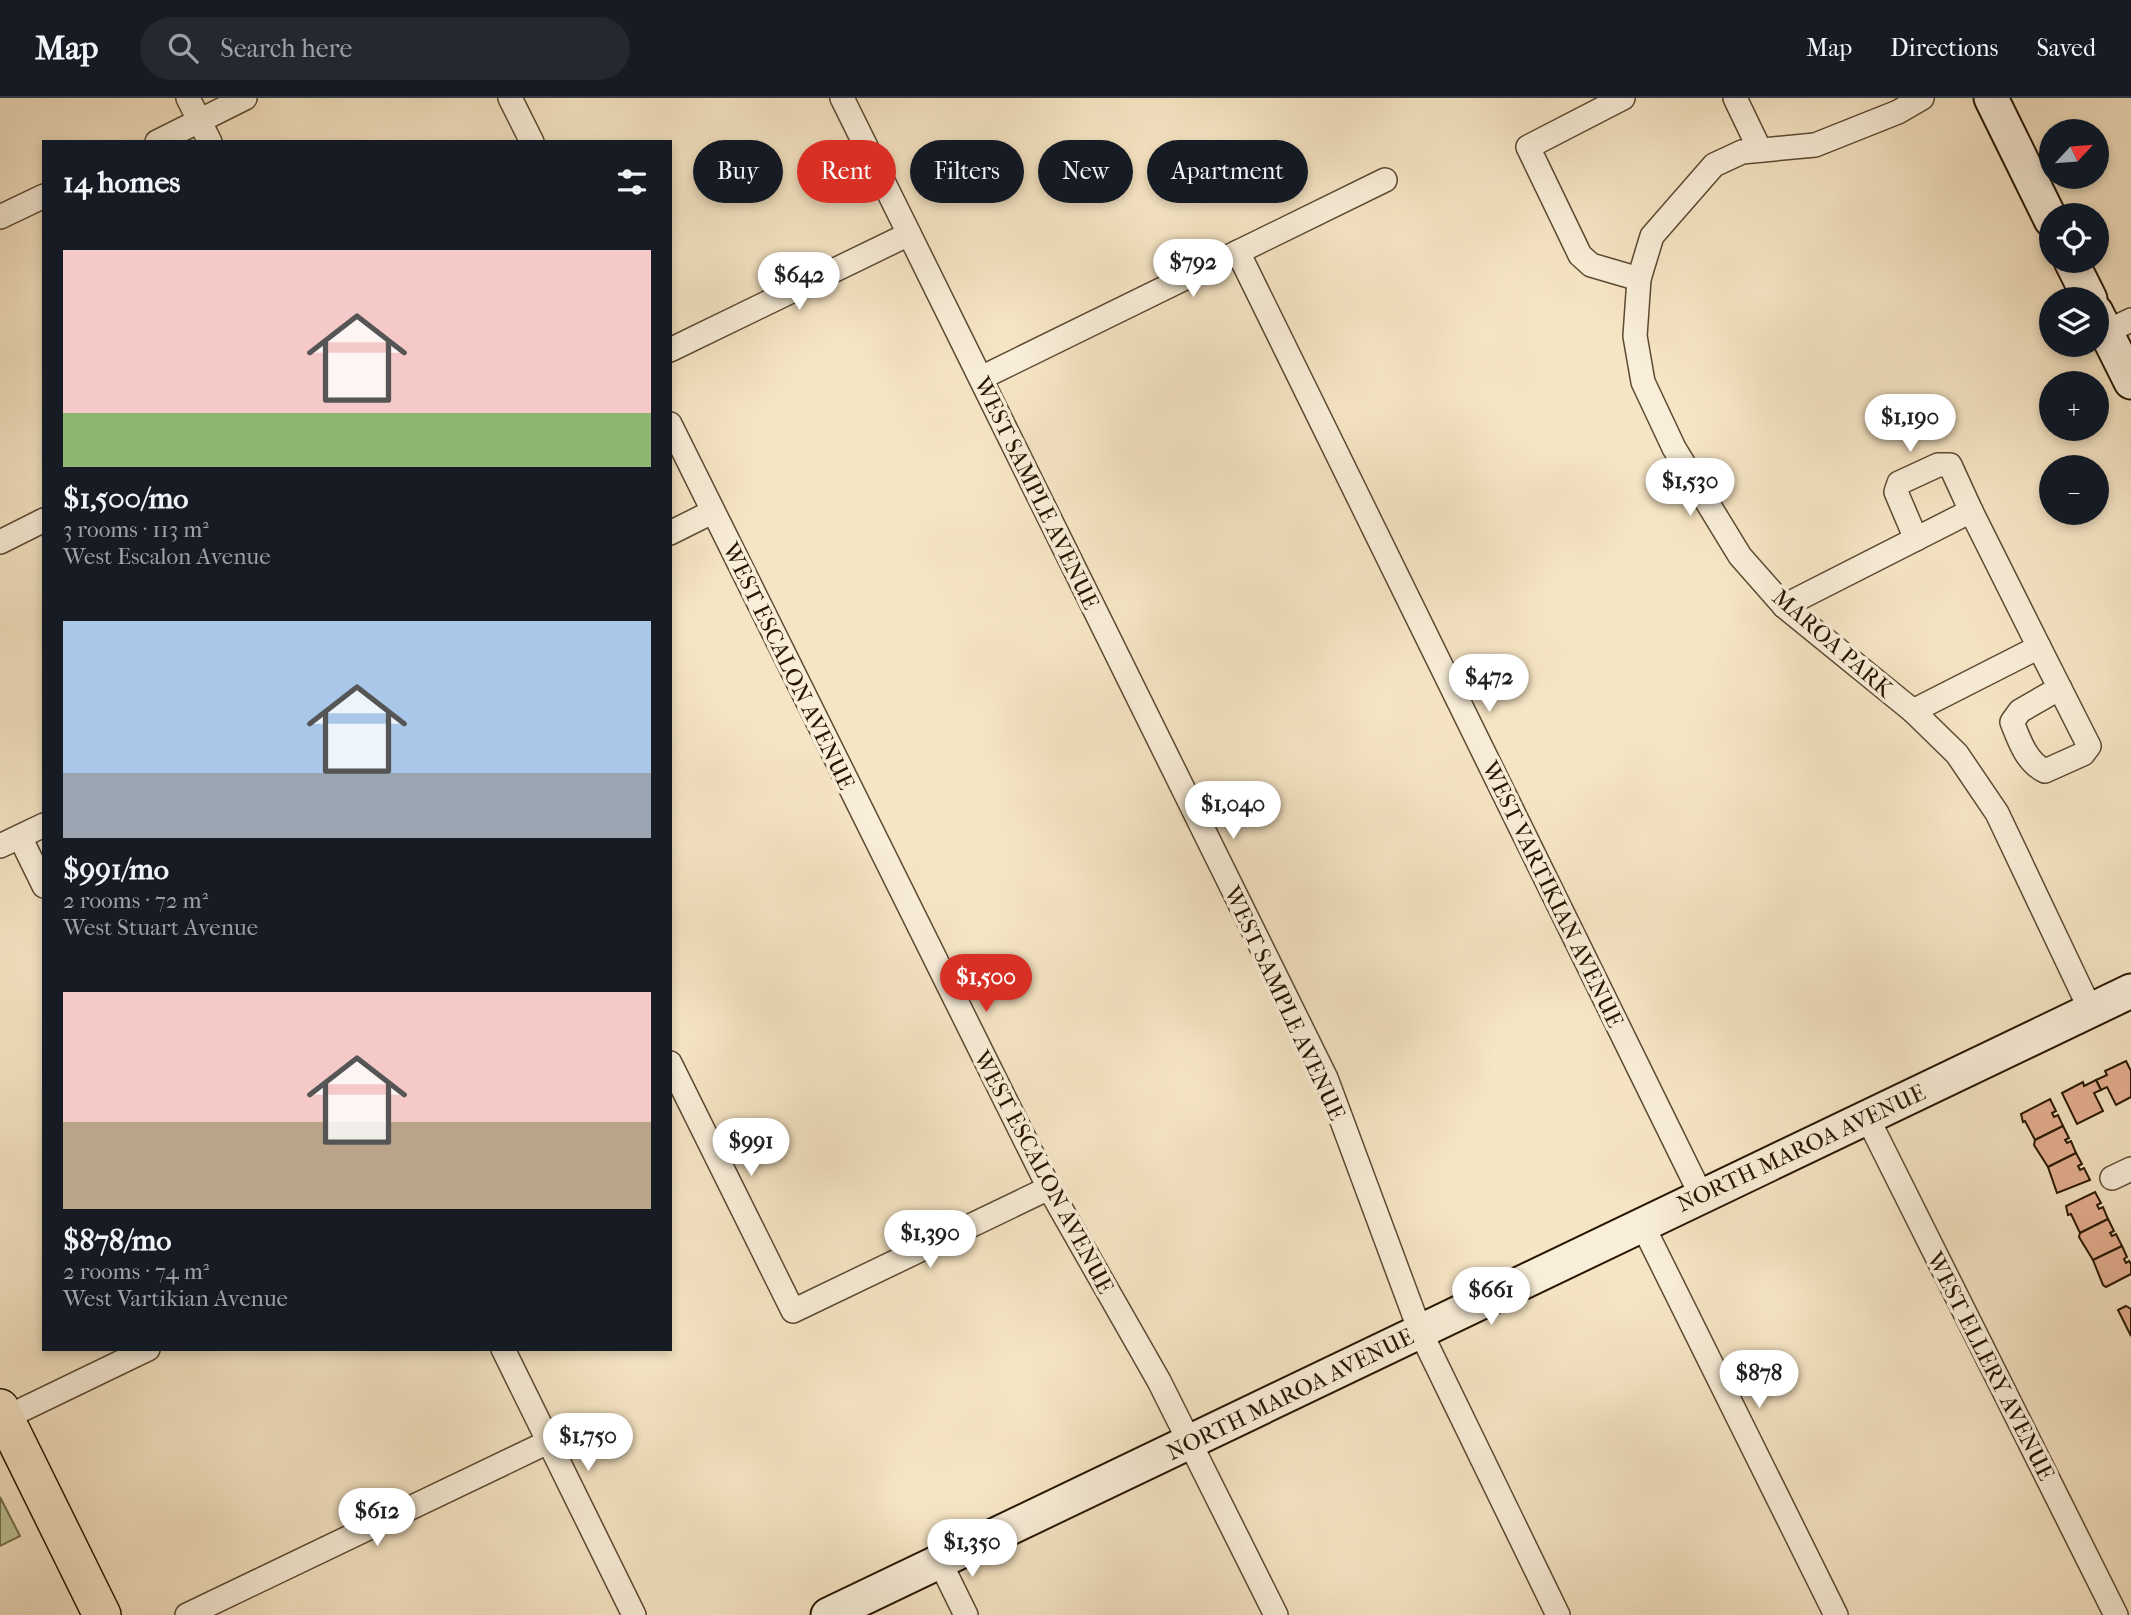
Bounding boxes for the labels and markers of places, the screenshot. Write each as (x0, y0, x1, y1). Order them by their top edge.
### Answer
pin: $792 (1152, 240, 1234, 299)
pin: $642 (758, 252, 840, 312)
pin: $1,190 (1853, 394, 1967, 454)
pin: $1,530 (1633, 458, 1747, 518)
pin: $472 (1448, 654, 1530, 714)
pin: $1,040 (1176, 782, 1290, 841)
pin: $1,500 (929, 954, 1043, 1014)
pin: $991 (710, 1118, 792, 1178)
pin: $1,390 (873, 1210, 987, 1270)
pin: $661 (1450, 1268, 1532, 1327)
pin: $878 (1718, 1350, 1800, 1410)
pin: $1,750 (531, 1414, 645, 1473)
pin: $612 (336, 1488, 418, 1548)
pin: $1,350 (915, 1520, 1029, 1579)

